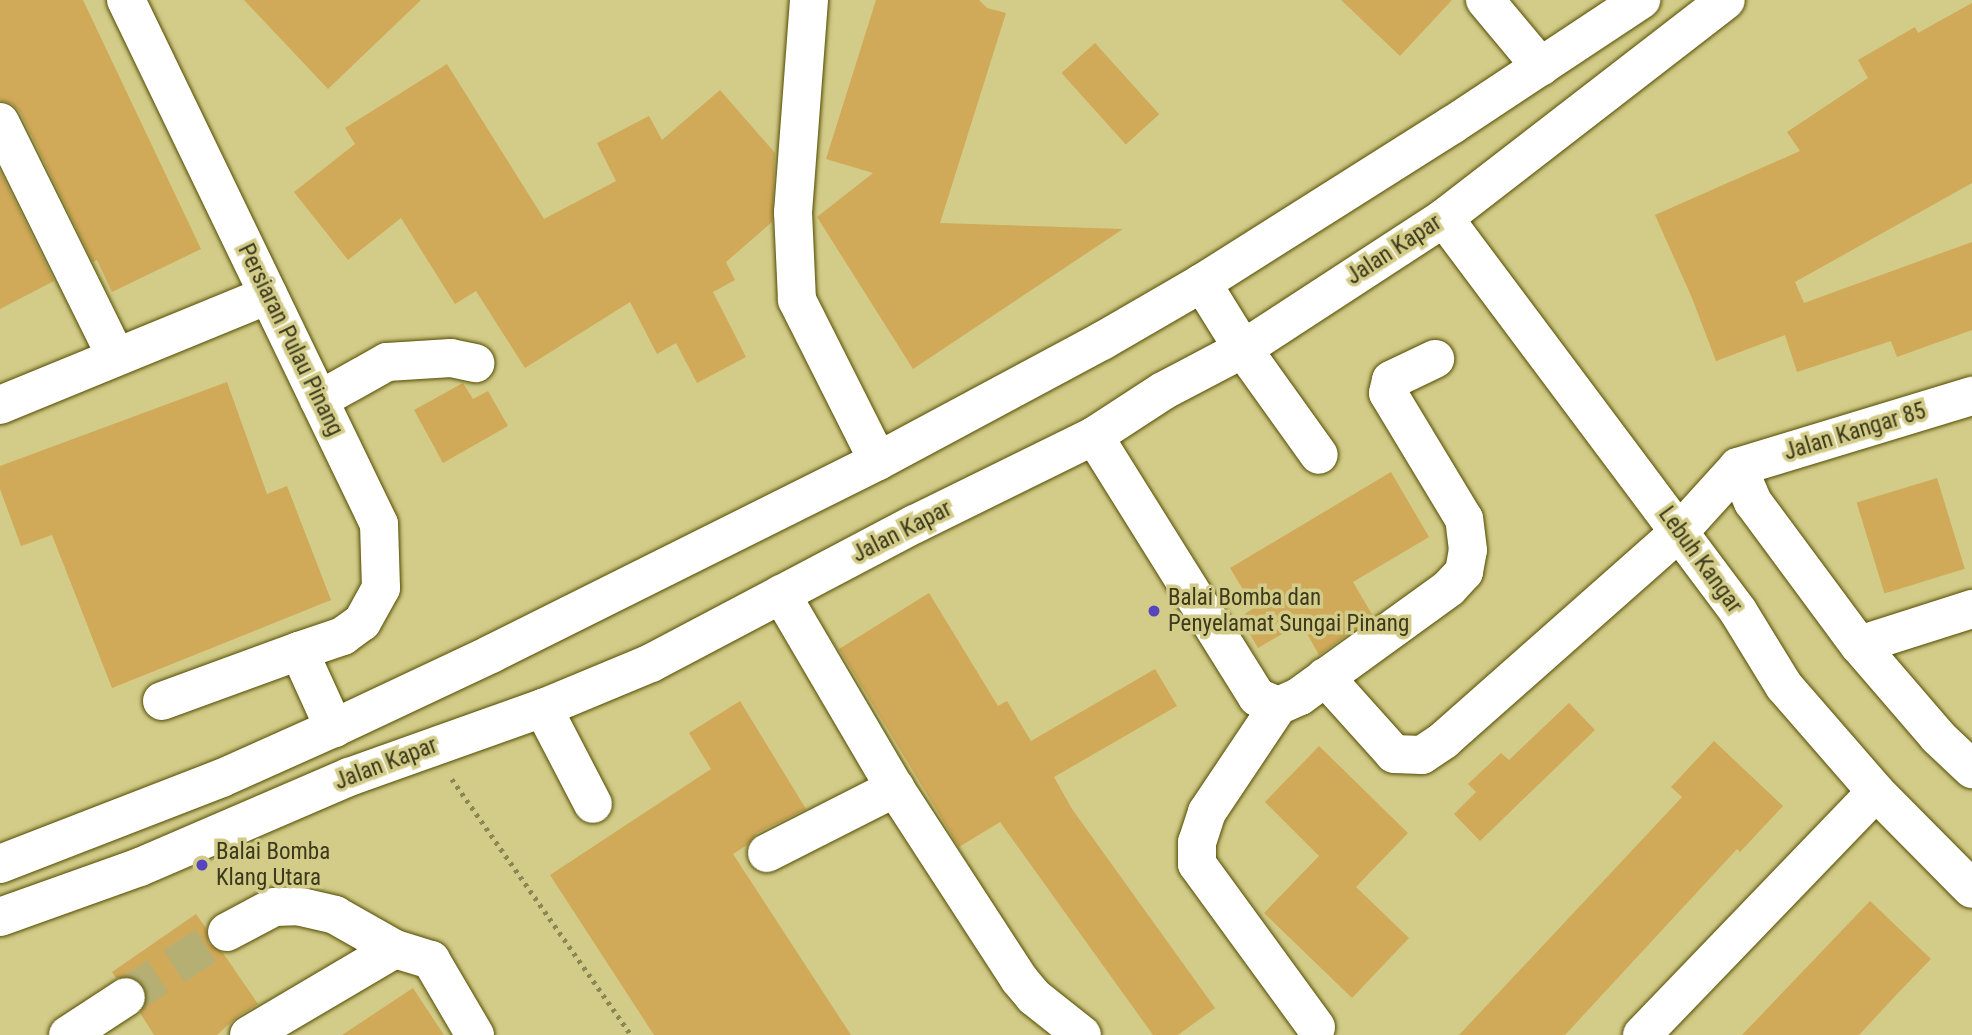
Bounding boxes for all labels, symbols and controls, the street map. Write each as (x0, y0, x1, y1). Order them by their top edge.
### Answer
street label: Jalan Kapar (1341, 209, 1447, 291)
street label: Persiaran Pulau Pinang (231, 239, 349, 441)
street label: Jalan Kangar 85 (1781, 397, 1929, 467)
street label: Jalan Kapar (848, 495, 956, 569)
street label: Lebuh Kangar (1652, 501, 1748, 619)
place label: Balai Bomba dan Penyelamat Sungai Pinang (1168, 584, 1409, 638)
marker: Balai Bomba dan Penyelamat Sungai Pinang (1146, 603, 1162, 619)
street label: Jalan Kapar (331, 732, 441, 796)
place label: Balai Bomba Klang Utara (216, 838, 330, 892)
marker: Balai Bomba Klang Utara (194, 857, 210, 873)

